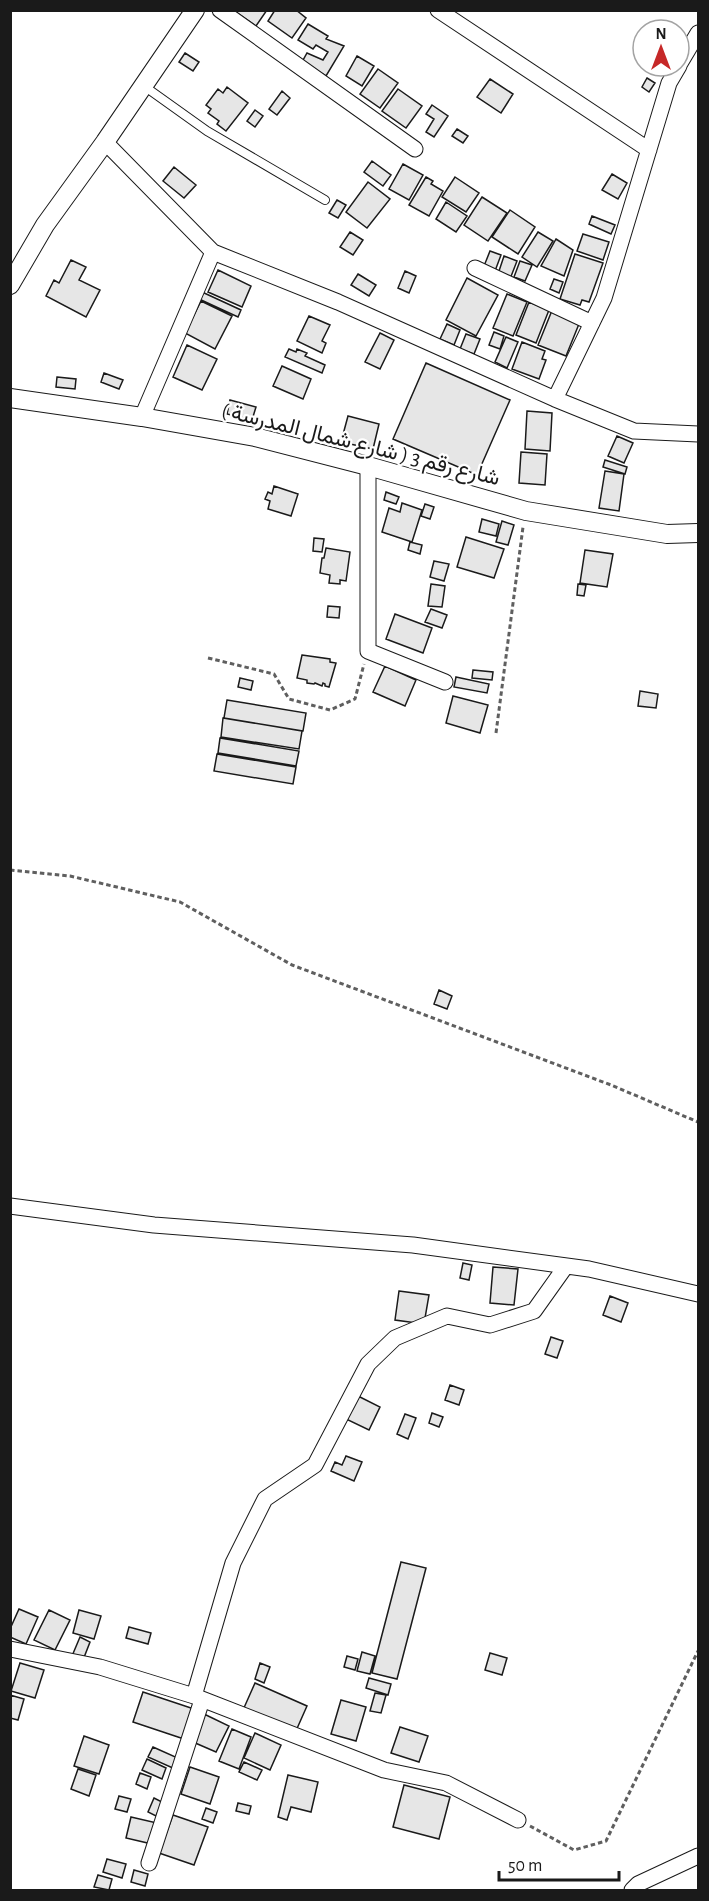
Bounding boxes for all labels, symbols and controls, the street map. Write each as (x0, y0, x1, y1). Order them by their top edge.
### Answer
north arrow (631, 18, 691, 78)
text: N (655, 26, 667, 42)
street label: شارع رقم 3 ( شارع شمال المدرسة ) (219, 399, 502, 492)
scale bar (499, 1844, 619, 1882)
text: 50 m (508, 1857, 542, 1875)

